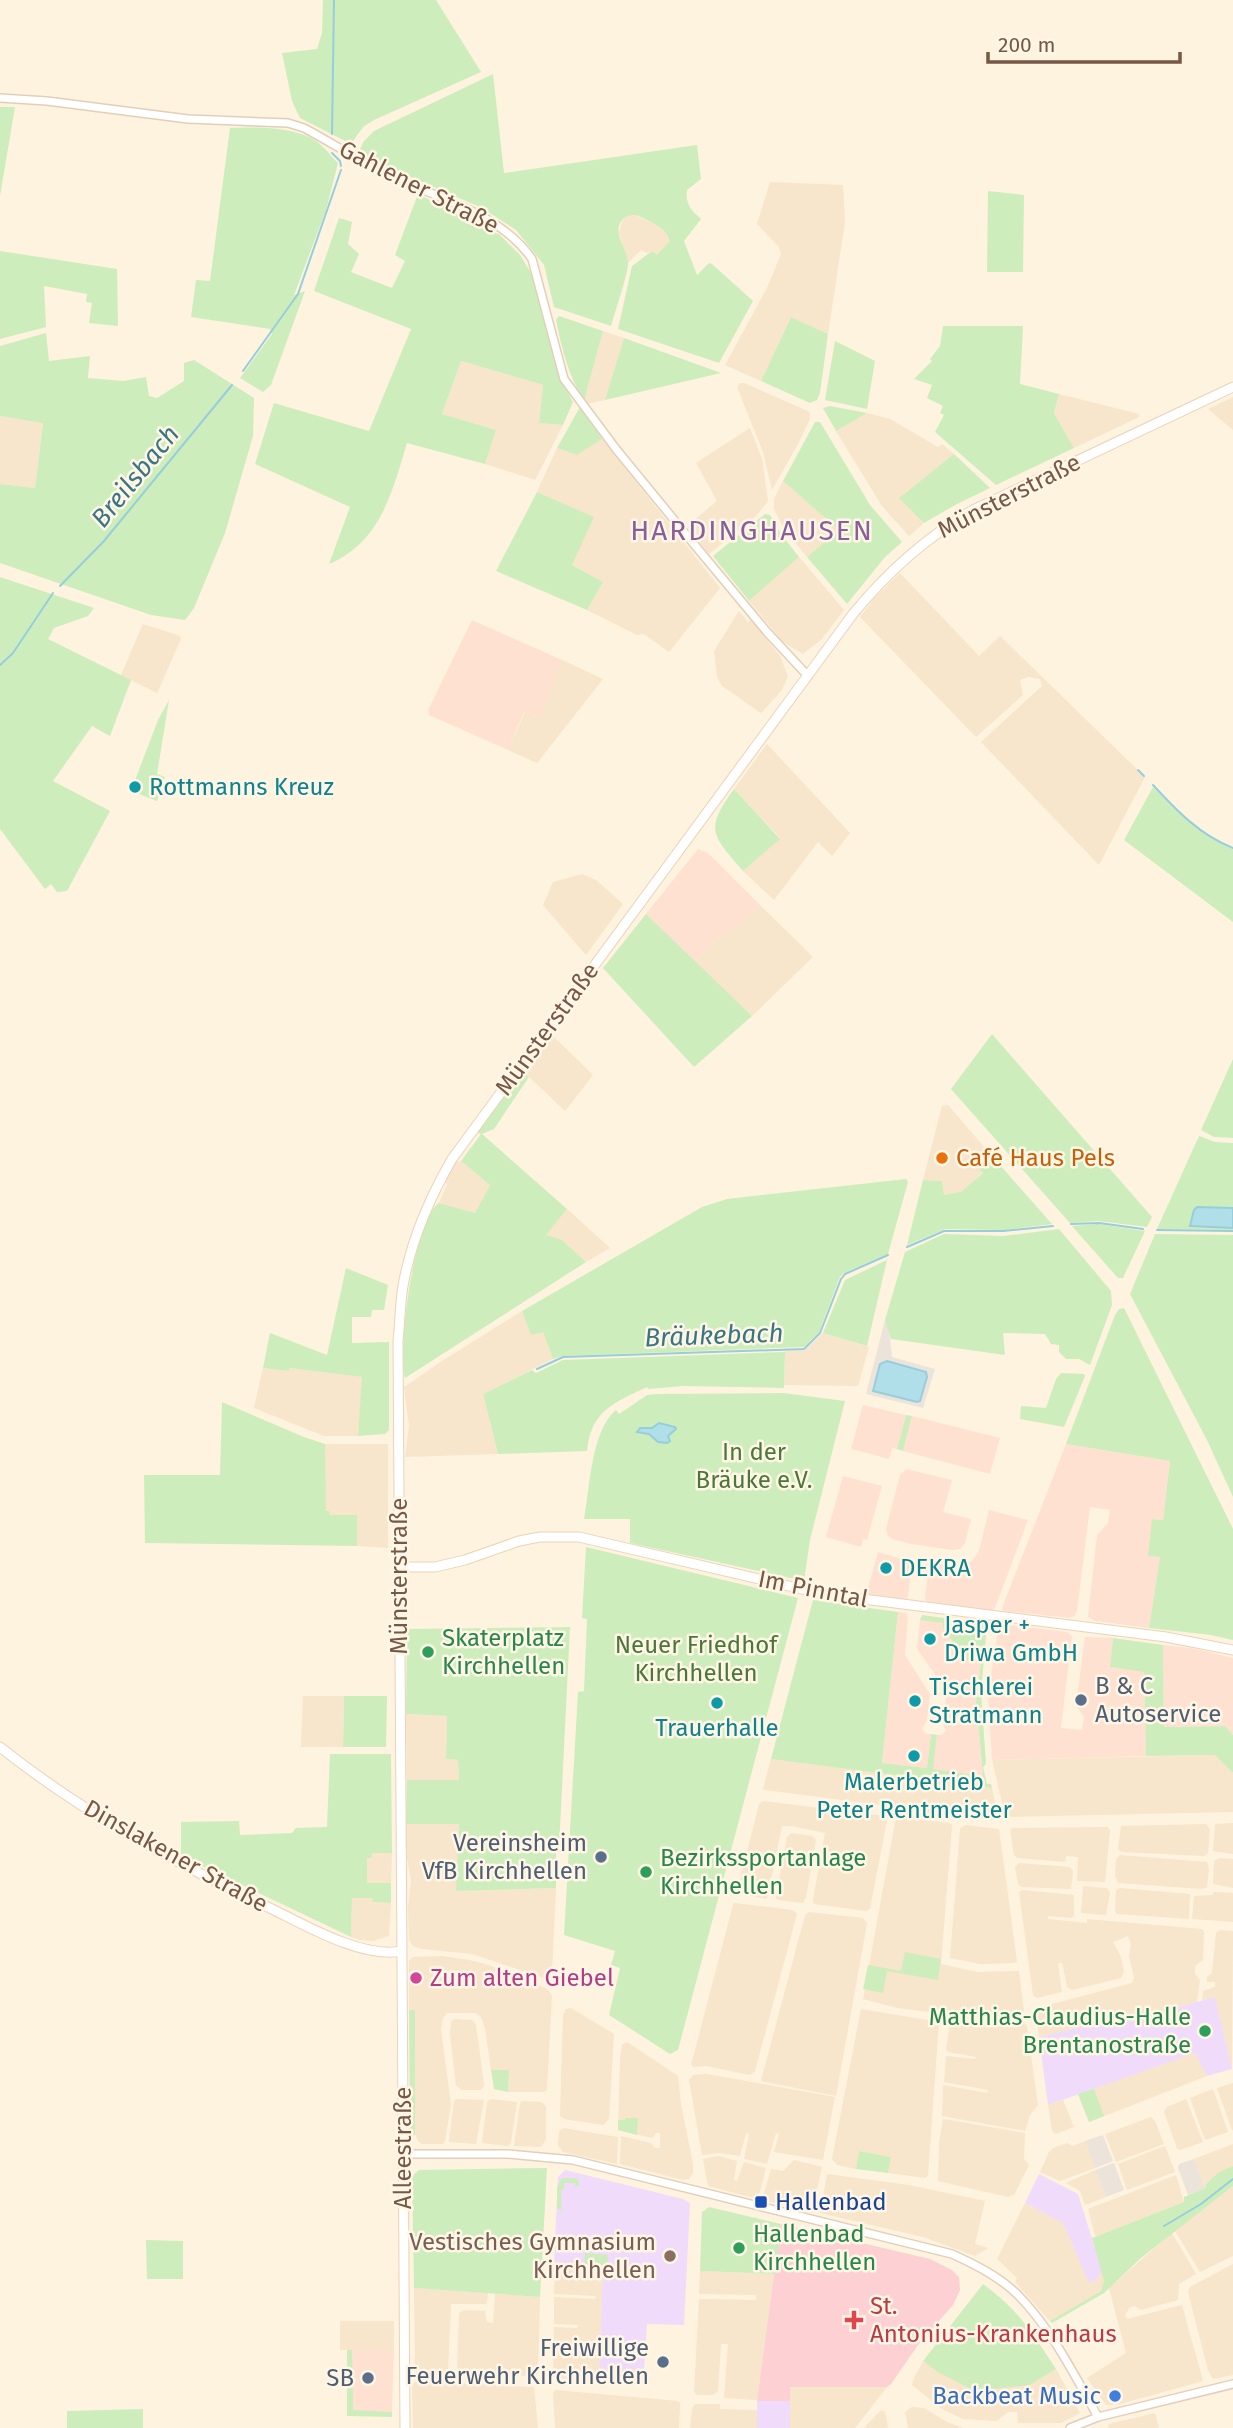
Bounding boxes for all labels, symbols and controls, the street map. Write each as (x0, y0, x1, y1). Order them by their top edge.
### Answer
scale bar (988, 21, 1180, 65)
text: 200 m (998, 32, 1055, 58)
street label: Gahlener Straße (334, 135, 504, 239)
water label: Breilsbach (85, 419, 186, 534)
street label: Münsterstraße (933, 448, 1085, 544)
district label: HARDINGHAUSEN (630, 514, 874, 547)
place label: Rottmanns Kreuz (149, 773, 334, 801)
marker: Rottmanns Kreuz (127, 779, 143, 795)
street label: Münsterstraße (490, 957, 604, 1101)
place label: Café Haus Pels (956, 1144, 1115, 1172)
marker: Café Haus Pels (934, 1150, 950, 1166)
water label: Bräukebach (644, 1318, 784, 1353)
park label: In der Bräuke e.V. (696, 1438, 812, 1494)
street label: Münsterstraße (385, 1498, 413, 1654)
place label: DEKRA (900, 1554, 971, 1582)
marker: DEKRA (878, 1560, 894, 1576)
street label: Im Pinntal (756, 1565, 870, 1613)
place label: Jasper + Driwa GmbH (944, 1611, 1078, 1667)
place label: Skaterplatz Kirchhellen (442, 1624, 565, 1680)
park label: Neuer Friedhof Kirchhellen (615, 1631, 779, 1687)
marker: Jasper + Driwa GmbH (922, 1631, 938, 1647)
marker: Skaterplatz Kirchhellen (420, 1644, 436, 1660)
place label: B & C Autoservice (1095, 1672, 1221, 1728)
place label: Tischlerei Stratmann (929, 1673, 1043, 1729)
marker: B & C Autoservice (1073, 1692, 1089, 1708)
marker: Tischlerei Stratmann (907, 1693, 923, 1709)
marker: Trauerhalle (709, 1695, 725, 1711)
place label: Trauerhalle (655, 1714, 779, 1742)
marker: Malerbetrieb Peter Rentmeister (906, 1748, 922, 1764)
place label: Malerbetrieb Peter Rentmeister (816, 1768, 1013, 1824)
street label: Dinslakener Straße (79, 1794, 273, 1918)
place label: Vereinsheim VfB Kirchhellen (422, 1829, 587, 1885)
place label: Bezirkssportanlage Kirchhellen (660, 1844, 866, 1900)
marker: Vereinsheim VfB Kirchhellen (593, 1849, 609, 1865)
marker: Bezirkssportanlage Kirchhellen (638, 1864, 654, 1880)
place label: Zum alten Giebel (430, 1964, 614, 1992)
marker: Zum alten Giebel (408, 1970, 424, 1986)
place label: Matthias-Claudius-Halle Brentanostraße (929, 2003, 1191, 2059)
marker: Matthias-Claudius-Halle Brentanostraße (1197, 2023, 1213, 2039)
street label: Alleestraße (389, 2087, 417, 2209)
place label: Hallenbad (775, 2188, 887, 2216)
marker: Hallenbad (753, 2194, 769, 2210)
place label: Hallenbad Kirchhellen (753, 2220, 876, 2276)
place label: Vestisches Gymnasium Kirchhellen (409, 2228, 656, 2284)
marker: Hallenbad Kirchhellen (731, 2240, 747, 2256)
marker: Vestisches Gymnasium Kirchhellen (662, 2248, 678, 2264)
place label: St. Antonius-Krankenhaus (870, 2292, 1117, 2348)
marker: St. Antonius-Krankenhaus (844, 2310, 864, 2330)
place label: Freiwillige Feuerwehr Kirchhellen (405, 2334, 649, 2390)
marker: Freiwillige Feuerwehr Kirchhellen (655, 2354, 671, 2370)
place label: SB (326, 2364, 354, 2392)
marker: SB (360, 2370, 376, 2386)
place label: Backbeat Music (932, 2382, 1101, 2410)
marker: Backbeat Music (1107, 2388, 1123, 2404)

